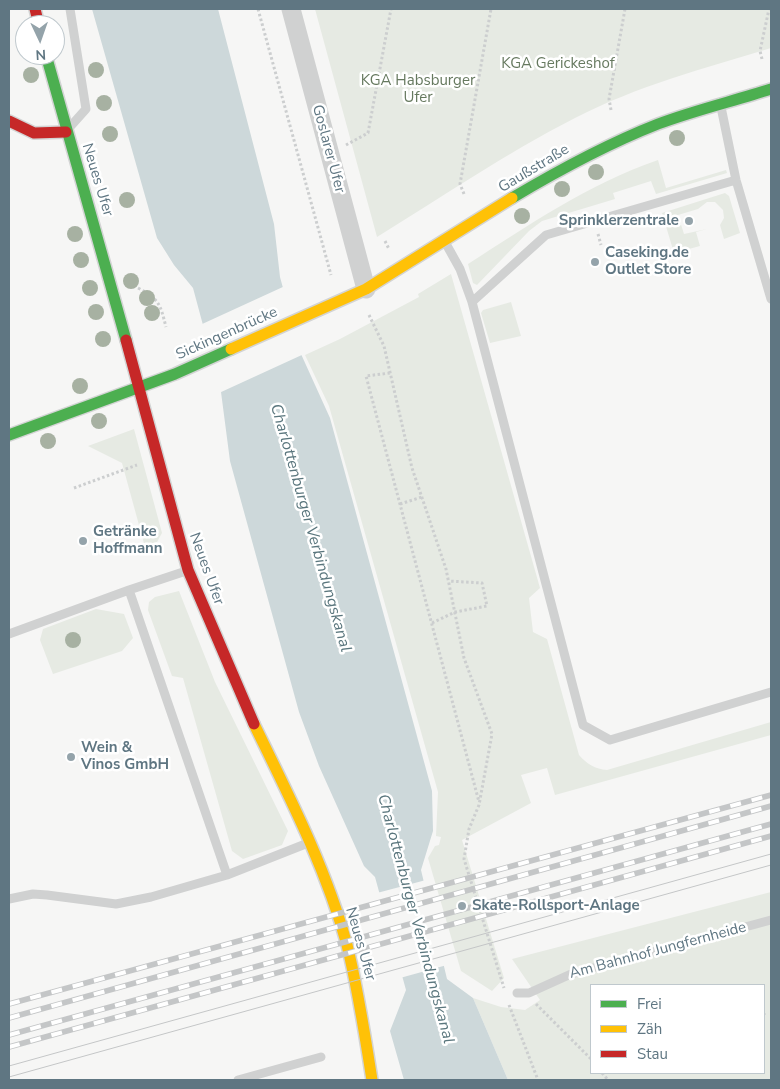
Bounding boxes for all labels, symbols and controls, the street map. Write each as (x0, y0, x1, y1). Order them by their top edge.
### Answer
north arrow (15, 15, 65, 65)
text: N (35, 45, 46, 64)
park label: KGA Gerickeshof (501, 55, 615, 73)
park label: KGA Habsburger Ufer (361, 72, 475, 107)
street label: Goslarer Ufer (308, 103, 348, 195)
street label: Neues Ufer (77, 141, 117, 219)
street label: Gaußstraße (495, 141, 573, 197)
place label: Sprinklerzentrale (559, 212, 679, 230)
marker: Sprinklerzentrale (683, 215, 695, 227)
place label: Caseking.de Outlet Store (605, 244, 691, 279)
marker: Caseking.de Outlet Store (589, 256, 601, 268)
street label: Sickingenbrücke (173, 304, 281, 364)
water label: Charlottenburger Verbindungskanal (265, 402, 355, 654)
place label: Getränke Hoffmann (93, 523, 163, 558)
street label: Neues Ufer (185, 530, 227, 608)
marker: Getränke Hoffmann (77, 535, 89, 547)
place label: Wein & Vinos GmbH (81, 739, 169, 774)
marker: Wein & Vinos GmbH (65, 751, 77, 763)
water label: Charlottenburger Verbindungskanal (372, 792, 458, 1046)
place label: Skate-Rollsport-Anlage (472, 897, 640, 915)
marker: Skate-Rollsport-Anlage (456, 900, 468, 912)
street label: Neues Ufer (341, 905, 379, 983)
street label: Am Bahnhof Jungfernheide (568, 919, 748, 983)
legend (590, 984, 765, 1074)
text: Frei (637, 994, 662, 1014)
text: Zäh (637, 1019, 662, 1039)
text: Stau (637, 1044, 668, 1064)

